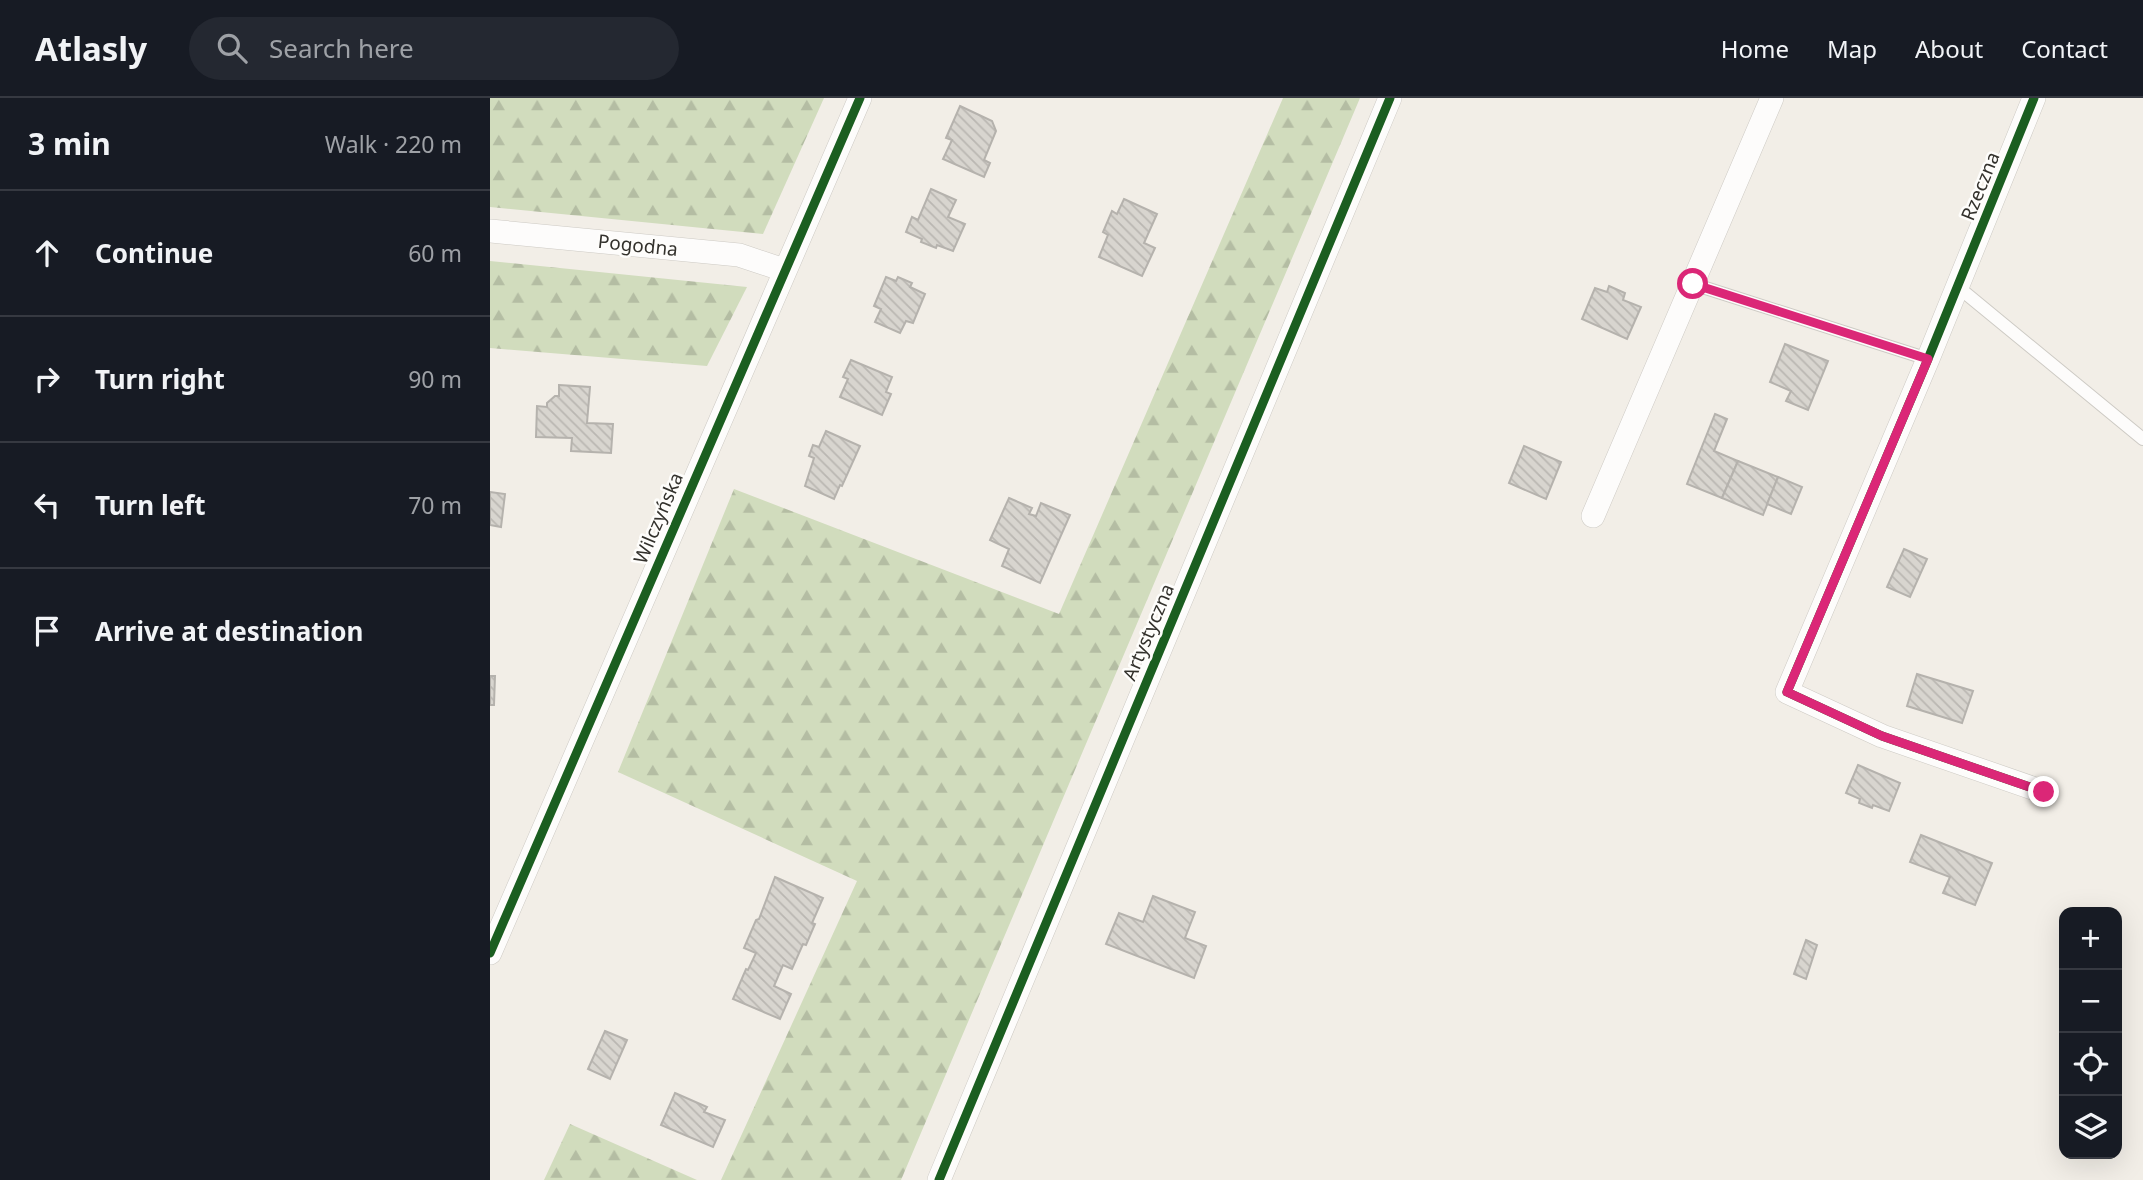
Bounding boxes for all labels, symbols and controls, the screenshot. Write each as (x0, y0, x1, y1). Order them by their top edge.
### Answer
search box (189, 17, 679, 80)
text: Atlasly (35, 26, 147, 71)
icon: search (213, 29, 251, 67)
text: Search here (269, 30, 414, 66)
text: Home (1721, 32, 1789, 65)
text: Map (1827, 32, 1877, 65)
text: About (1915, 32, 1983, 65)
text: Contact (2021, 32, 2108, 65)
text: 3 min (28, 123, 111, 164)
text: Walk · 220 m (325, 128, 462, 160)
street label: Rzeczna (1954, 148, 2006, 224)
street label: Pogodna (597, 228, 679, 262)
icon: ahead (28, 234, 66, 272)
text: Continue (95, 235, 213, 271)
text: 60 m (408, 237, 462, 269)
route start (1677, 268, 1708, 299)
icon: right (28, 360, 66, 398)
text: Turn right (95, 361, 225, 397)
text: 90 m (408, 363, 462, 395)
street label: Wilczyńska (627, 468, 689, 568)
icon: left (28, 486, 66, 524)
text: Turn left (95, 487, 206, 523)
text: 70 m (408, 489, 462, 521)
street label: Artystyczna (1116, 580, 1180, 684)
icon: arrive (28, 612, 66, 650)
text: Arrive at destination (95, 613, 364, 649)
route end (2028, 776, 2059, 807)
map controls (2059, 907, 2122, 1159)
button: + (2059, 907, 2122, 970)
button: − (2059, 970, 2122, 1033)
button: locate (2059, 1033, 2122, 1096)
button: layers (2059, 1096, 2122, 1159)

